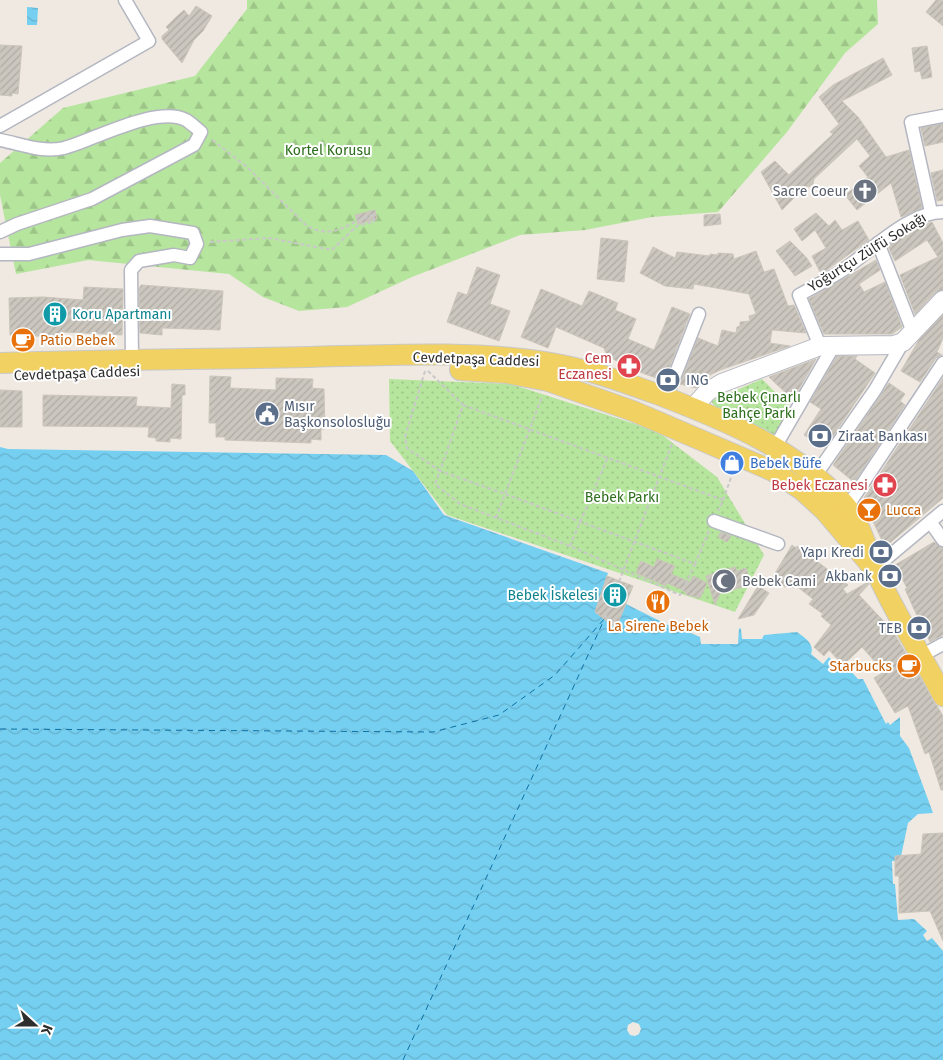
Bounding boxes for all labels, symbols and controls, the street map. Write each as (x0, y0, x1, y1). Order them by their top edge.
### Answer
park label: Kortel Korusu (285, 142, 371, 159)
church icon: Sacre Coeur (852, 178, 878, 204)
place label: Sacre Coeur (773, 183, 849, 200)
street label: Yoğurtçu Zülfü Sokağı (805, 209, 930, 296)
building icon: Koru Apartmanı (42, 301, 68, 327)
place label: Koru Apartmanı (72, 306, 172, 323)
cafe icon: Patio Bebek (10, 327, 36, 353)
place label: Patio Bebek (40, 332, 116, 349)
street label: Cevdetpaşa Caddesi (412, 349, 540, 370)
place label: Cem Eczanesi (558, 350, 612, 383)
pharmacy icon: Cem Eczanesi (616, 353, 642, 379)
street label: Cevdetpaşa Caddesi (13, 363, 141, 384)
bank icon: ING (655, 367, 681, 393)
place label: ING (686, 372, 709, 389)
park label: Bebek Çınarlı Bahçe Parkı (717, 389, 801, 422)
place label: Mısır Başkonsolosluğu (284, 398, 391, 431)
public building icon: Mısır Başkonsolosluğu (254, 401, 280, 427)
bank icon: Ziraat Bankası (807, 423, 833, 449)
place label: Ziraat Bankası (838, 428, 927, 445)
shop icon: Bebek Büfe (719, 450, 745, 476)
place label: Bebek Büfe (750, 455, 822, 472)
pharmacy icon: Bebek Eczanesi (872, 472, 898, 498)
place label: Bebek Eczanesi (771, 477, 868, 494)
park label: Bebek Parkı (585, 489, 659, 506)
bar icon: Lucca (856, 497, 882, 523)
place label: Lucca (886, 502, 922, 519)
bank icon: Yapı Kredi (868, 539, 894, 565)
place label: Yapı Kredi (801, 544, 864, 561)
bank icon: Akbank (877, 563, 903, 589)
mosque icon: Bebek Cami (711, 568, 737, 594)
place label: Akbank (826, 568, 873, 585)
place label: Bebek Cami (742, 573, 816, 590)
building icon: Bebek İskelesi (602, 582, 628, 608)
place label: Bebek İskelesi (508, 586, 598, 604)
restaurant icon: La Sirene Bebek (645, 589, 671, 615)
bank icon: TEB (906, 615, 932, 641)
place label: La Sirene Bebek (607, 618, 709, 635)
place label: TEB (879, 620, 902, 637)
cafe icon: Starbucks (896, 653, 922, 679)
place label: Starbucks (830, 658, 892, 675)
north arrow (10, 1000, 60, 1050)
text: K (37, 1022, 56, 1038)

